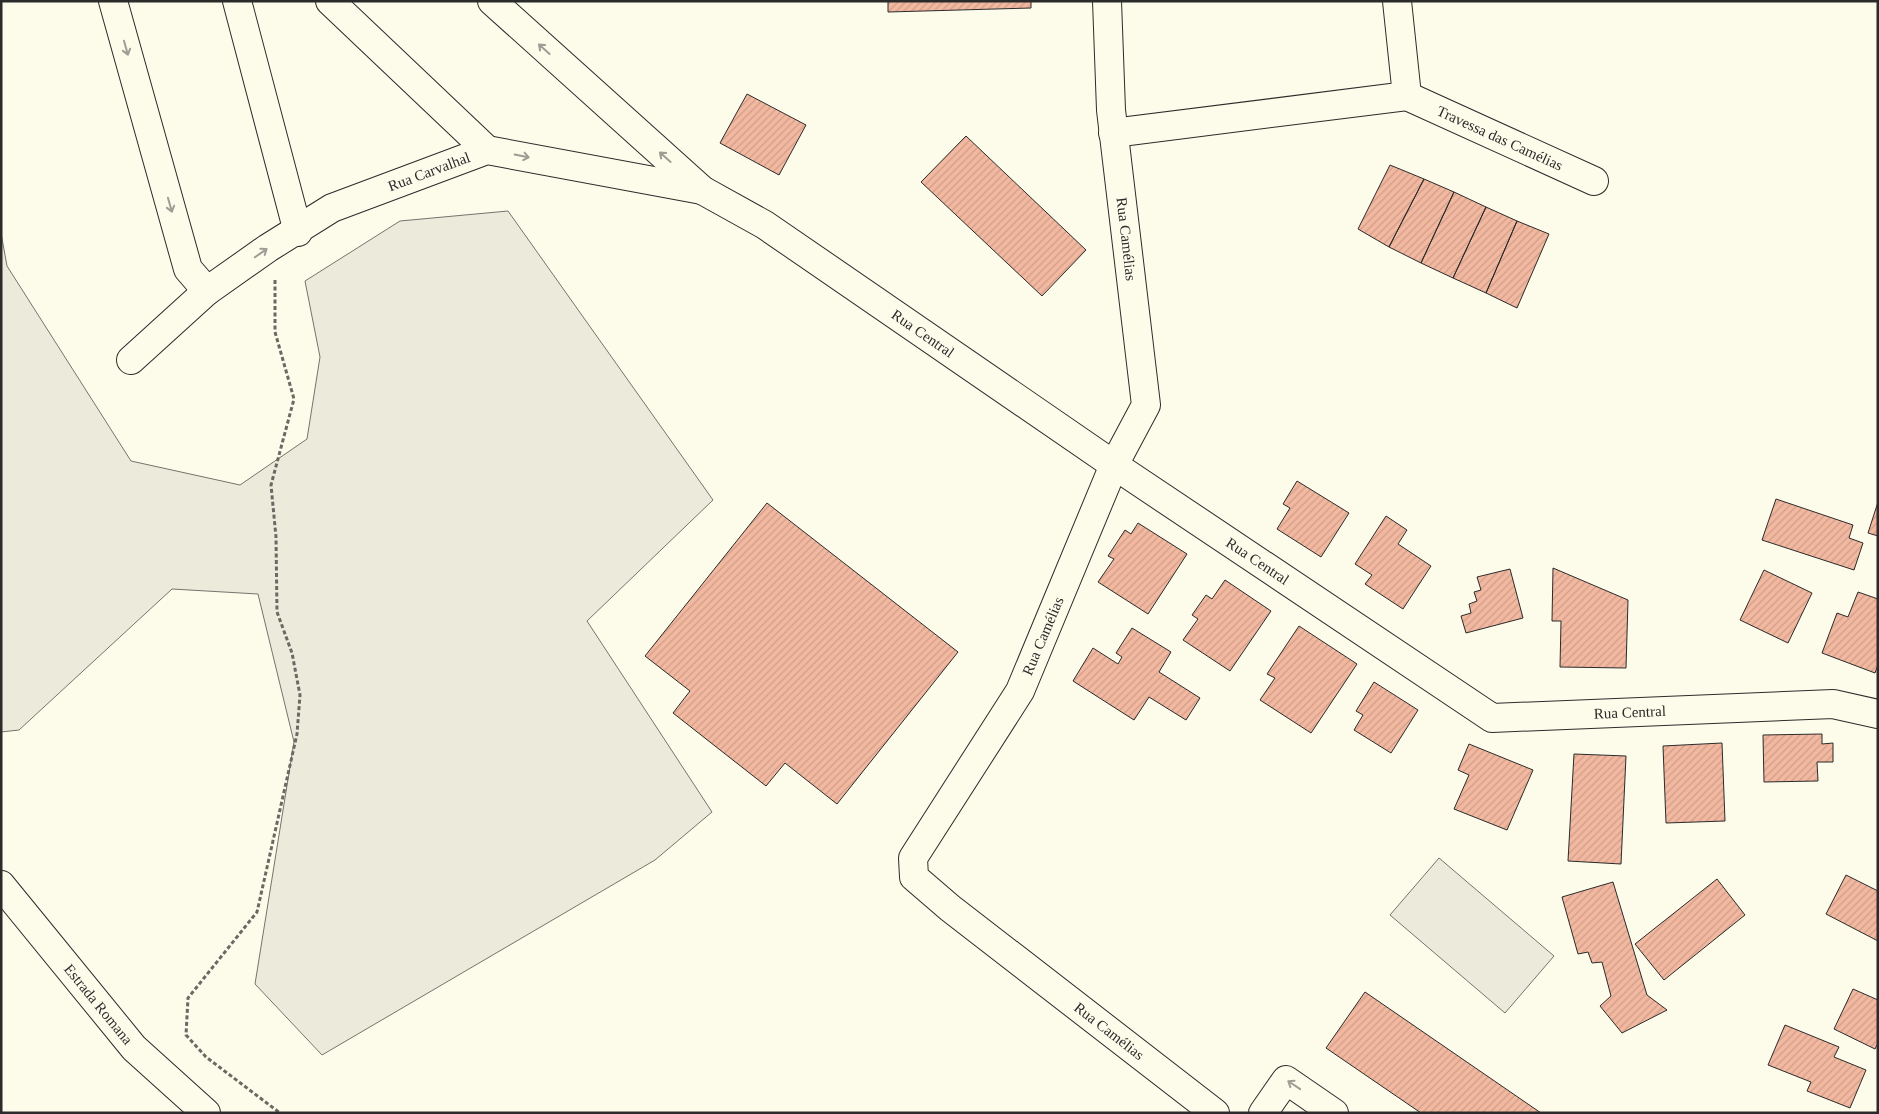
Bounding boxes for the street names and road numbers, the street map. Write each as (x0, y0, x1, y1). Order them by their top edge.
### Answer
street label: Travessa das Camélias (1435, 103, 1565, 174)
street label: Rua Carvalhal (386, 149, 472, 194)
street label: Rua Camélias (1113, 196, 1139, 282)
street label: Rua Central (888, 306, 957, 360)
street label: Rua Central (1223, 534, 1292, 588)
street label: Rua Camélias (1019, 594, 1067, 678)
street label: Rua Central (1594, 703, 1666, 722)
street label: Estrada Romana (61, 961, 136, 1048)
street label: Rua Camélias (1071, 999, 1147, 1063)

